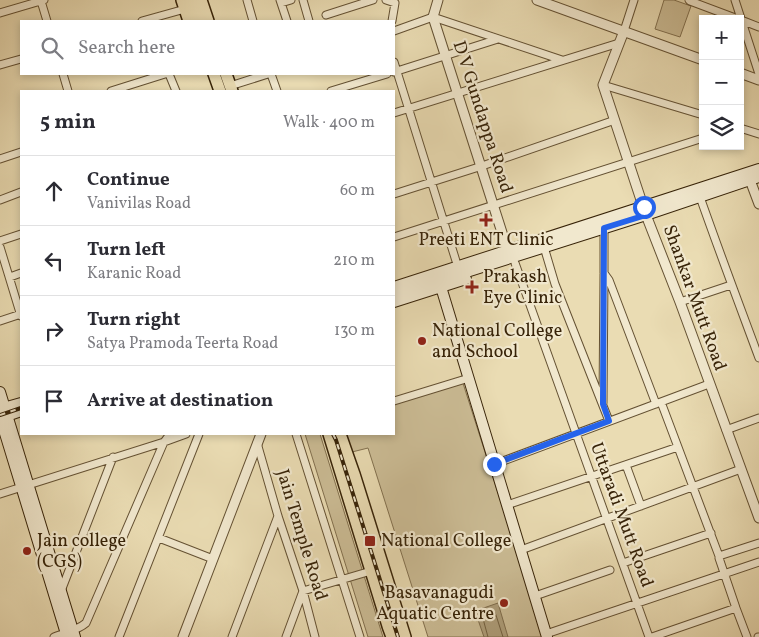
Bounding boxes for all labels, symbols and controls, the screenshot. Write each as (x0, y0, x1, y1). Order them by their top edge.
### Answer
map controls (699, 15, 744, 150)
button: + (699, 15, 744, 60)
search box (20, 20, 395, 75)
icon: search (38, 34, 66, 62)
text: Search here (78, 35, 175, 61)
street label: D V Gundappa Road (446, 38, 518, 196)
button: − (699, 60, 744, 105)
button: layers (699, 105, 744, 150)
text: 5 min (40, 108, 96, 137)
text: Walk · 400 m (283, 112, 375, 134)
text: Continue (87, 167, 170, 193)
icon: ahead (40, 177, 68, 205)
text: 60 m (340, 180, 375, 202)
text: Vanivilas Road (87, 193, 191, 215)
route start (633, 196, 656, 219)
marker: Preeti ENT Clinic (479, 213, 493, 227)
street label: Shankar Mutt Road (656, 222, 732, 374)
place label: Preeti ENT Clinic (419, 228, 553, 253)
text: Turn left (87, 237, 166, 263)
icon: left (40, 247, 68, 275)
text: 210 m (333, 250, 375, 272)
text: Karanic Road (87, 263, 181, 285)
place label: Prakash Eye Clinic (483, 265, 562, 311)
marker: Prakash Eye Clinic (465, 280, 479, 294)
text: Turn right (87, 307, 180, 333)
icon: right (40, 317, 68, 345)
place label: National College and School (432, 319, 562, 365)
text: 130 m (334, 320, 375, 342)
text: Satya Pramoda Teerta Road (87, 333, 278, 355)
marker: National College and School (416, 335, 428, 347)
icon: arrive (40, 387, 68, 415)
text: Arrive at destination (87, 388, 273, 414)
street label: Uttaradi Mutt Road (583, 439, 659, 591)
route end (483, 453, 506, 476)
street label: Jain Temple Road (269, 466, 333, 604)
place label: Jain college (CGS) (37, 529, 126, 575)
place label: National College (381, 529, 511, 554)
marker: National College (363, 534, 377, 548)
marker: Jain college (CGS) (21, 545, 33, 557)
place label: Basavanagudi Aquatic Centre (376, 581, 494, 627)
marker: Basavanagudi Aquatic Centre (498, 597, 510, 609)

